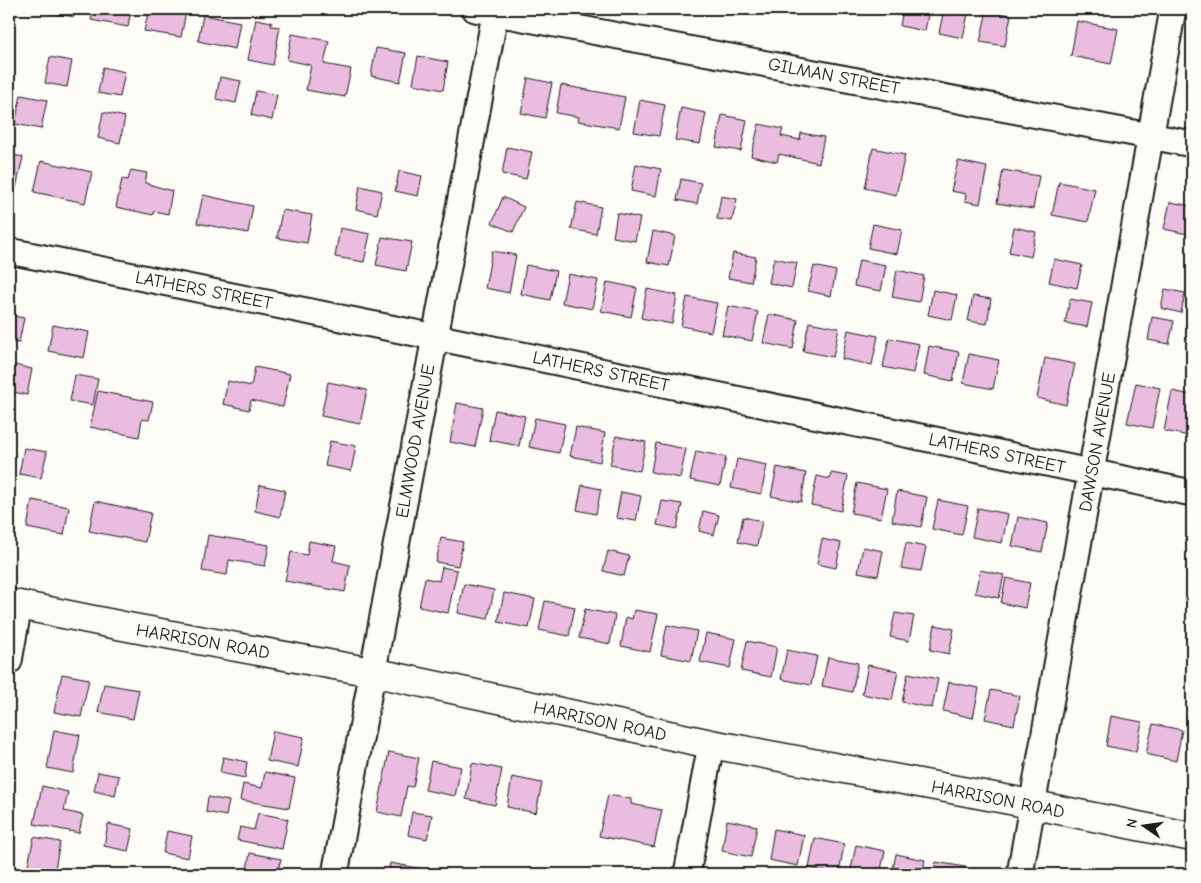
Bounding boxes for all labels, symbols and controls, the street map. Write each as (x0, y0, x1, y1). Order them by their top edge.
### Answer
street label: GILMAN STREET (766, 53, 902, 100)
street label: LATHERS STREET (134, 267, 275, 314)
street label: LATHERS STREET (531, 347, 672, 396)
street label: ELMWOOD AVENUE (392, 362, 439, 520)
street label: DAWSON AVENUE (1075, 371, 1120, 513)
street label: LATHERS STREET (927, 429, 1068, 478)
street label: HARRISON ROAD (134, 619, 271, 664)
street label: HARRISON ROAD (531, 697, 668, 746)
street label: HARRISON ROAD (929, 776, 1066, 823)
north arrow (1118, 800, 1168, 850)
text: N (1123, 817, 1141, 830)

